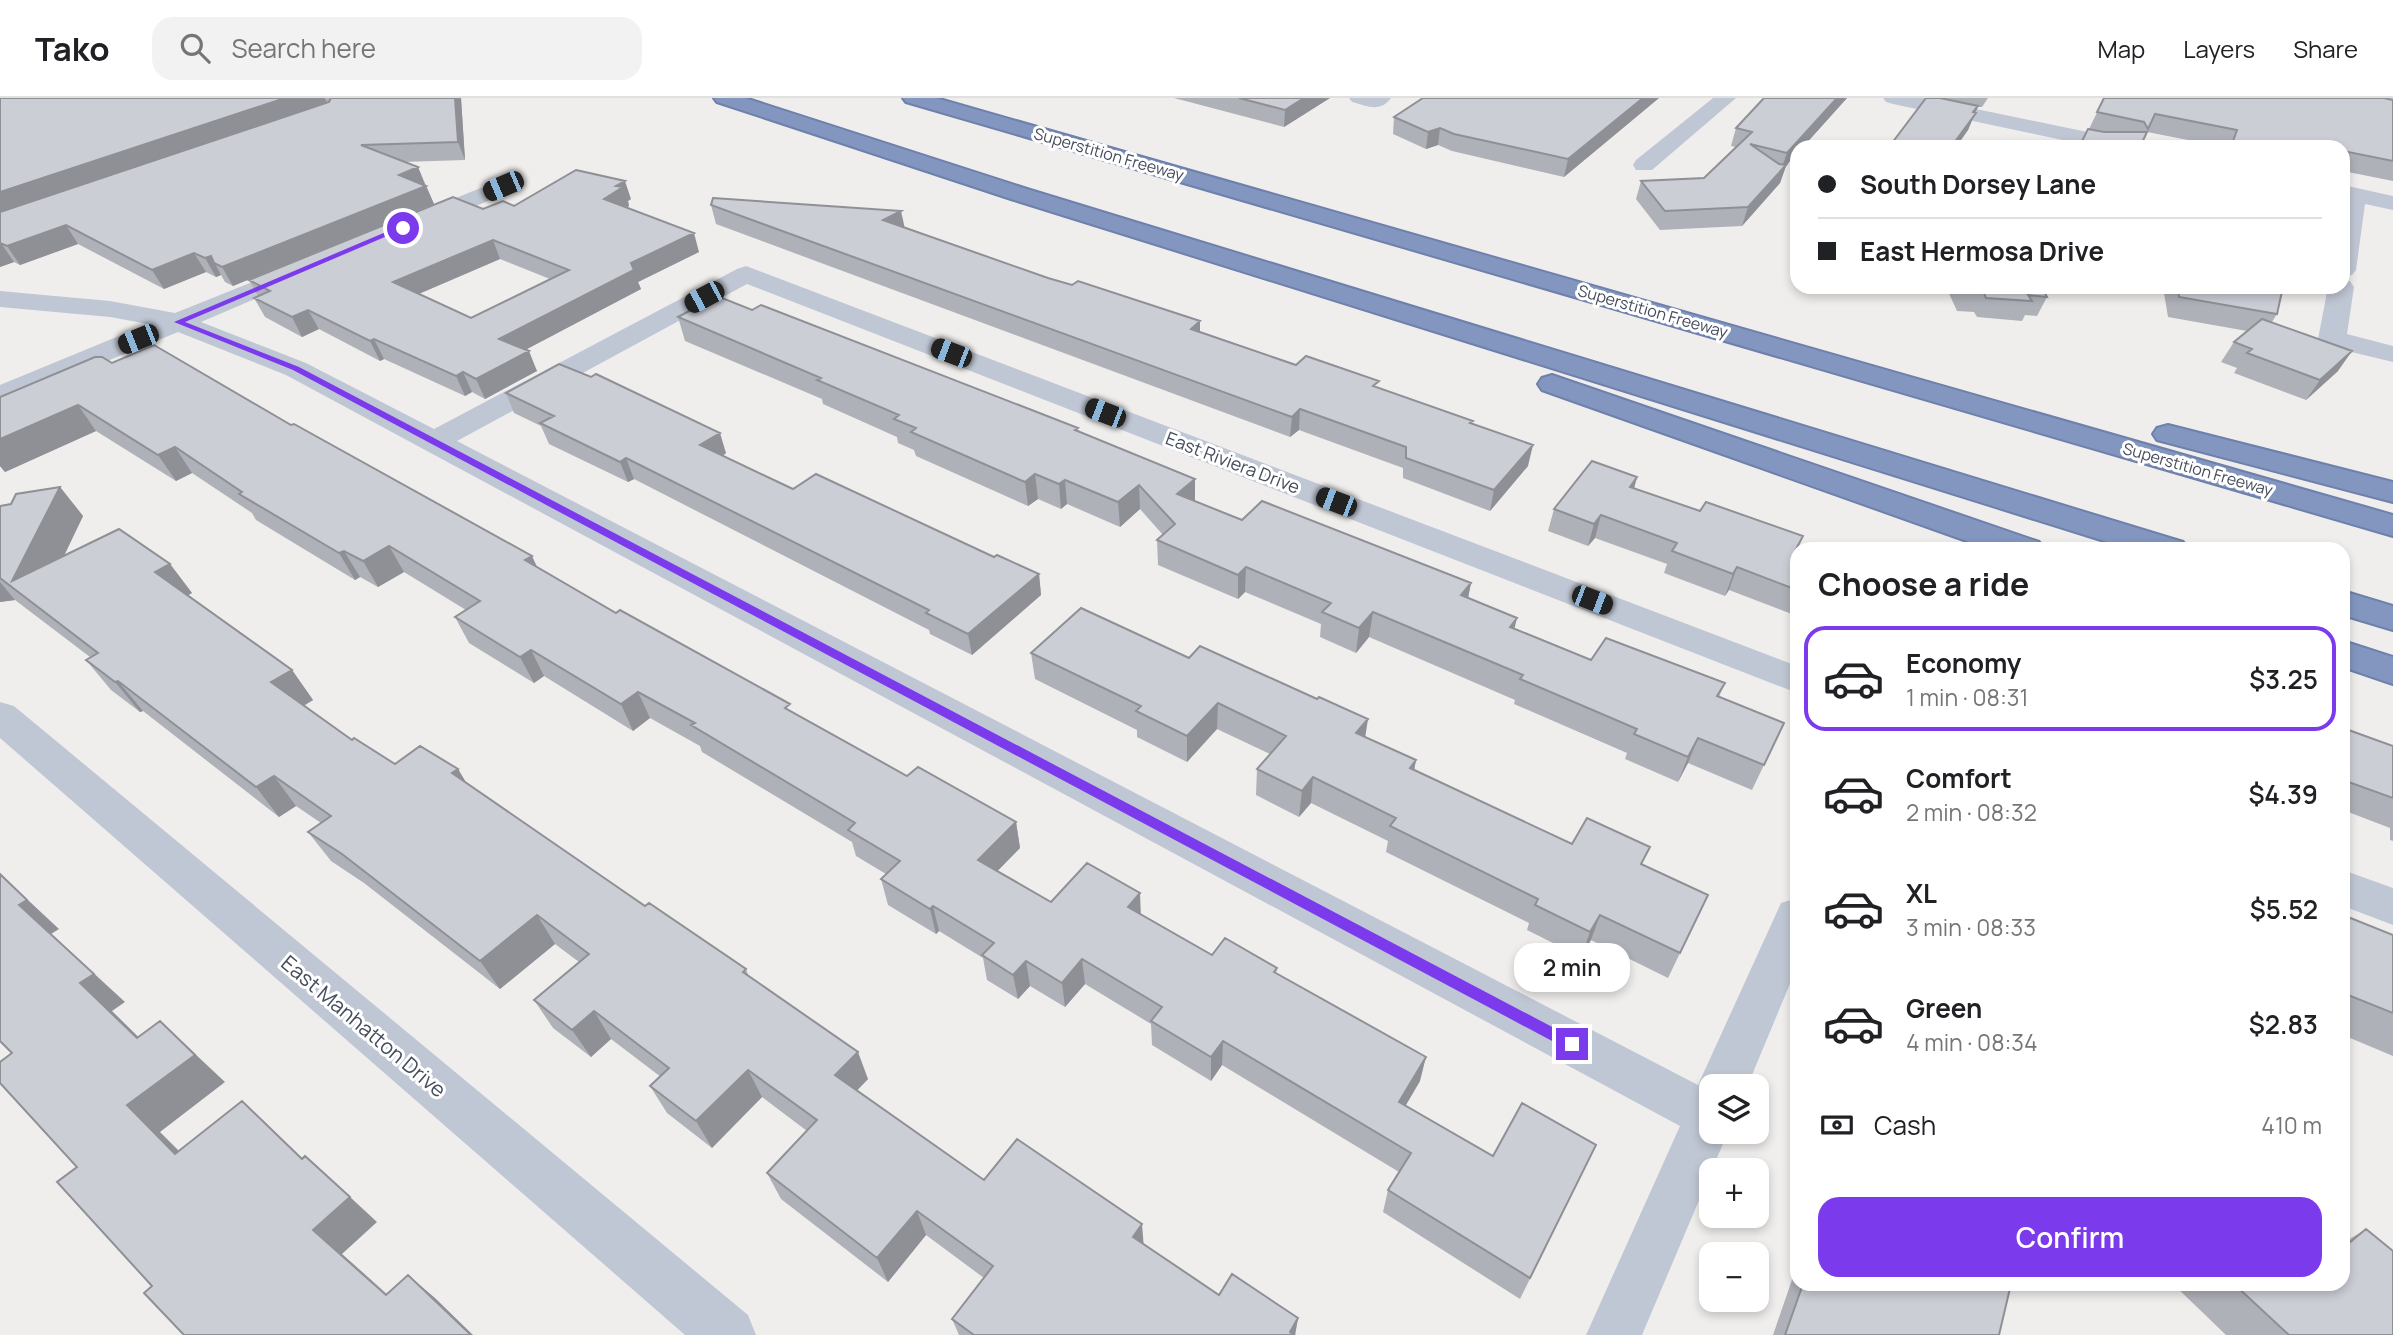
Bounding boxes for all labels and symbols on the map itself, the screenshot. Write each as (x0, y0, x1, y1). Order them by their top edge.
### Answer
street label: Superstition Freeway (1031, 122, 1187, 186)
car (480, 168, 527, 204)
route start (387, 212, 419, 244)
car (681, 278, 728, 316)
street label: Superstition Freeway (1575, 279, 1731, 343)
car (115, 321, 162, 357)
car (928, 336, 975, 370)
car (1082, 396, 1129, 430)
street label: East Riviera Drive (1163, 425, 1303, 499)
street label: Superstition Freeway (2120, 437, 2276, 501)
car (1313, 485, 1360, 519)
car (1569, 583, 1616, 617)
callout: 2 min (1514, 942, 1630, 992)
street label: East Manhatton Drive (276, 949, 452, 1103)
route end (1556, 1028, 1588, 1060)

